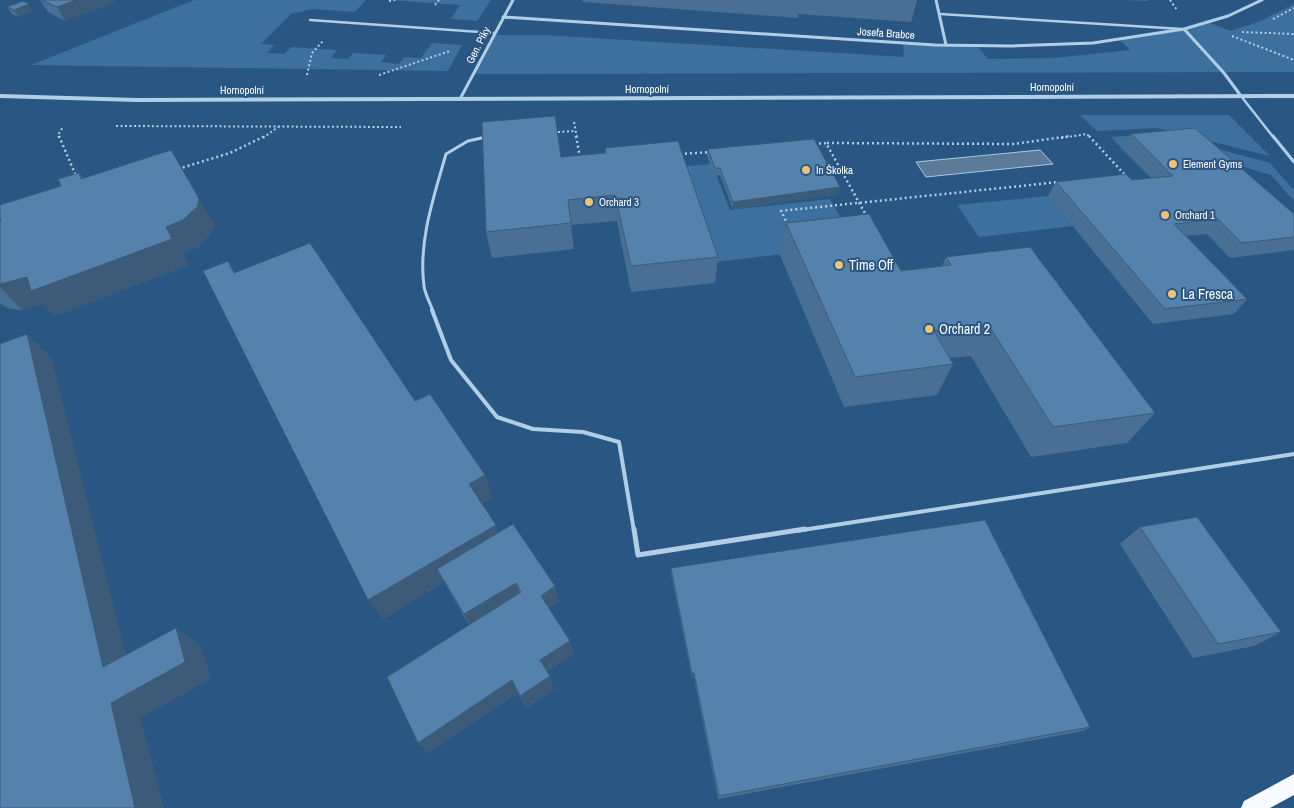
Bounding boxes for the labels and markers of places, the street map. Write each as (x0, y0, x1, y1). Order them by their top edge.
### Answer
place label: Element Gyms (1183, 157, 1243, 171)
marker: Element Gyms (1167, 158, 1179, 170)
place label: In Školka (816, 163, 853, 177)
marker: In Školka (800, 164, 812, 176)
place label: Orchard 3 (599, 195, 639, 209)
marker: Orchard 3 (583, 196, 595, 208)
place label: Orchard 1 (1175, 208, 1215, 222)
marker: Orchard 1 (1159, 209, 1171, 221)
place label: Time Off (849, 256, 894, 274)
marker: Time Off (833, 259, 845, 271)
place label: La Fresca (1182, 285, 1234, 303)
marker: La Fresca (1166, 288, 1178, 300)
place label: Orchard 2 (939, 320, 990, 338)
marker: Orchard 2 (923, 323, 935, 335)

